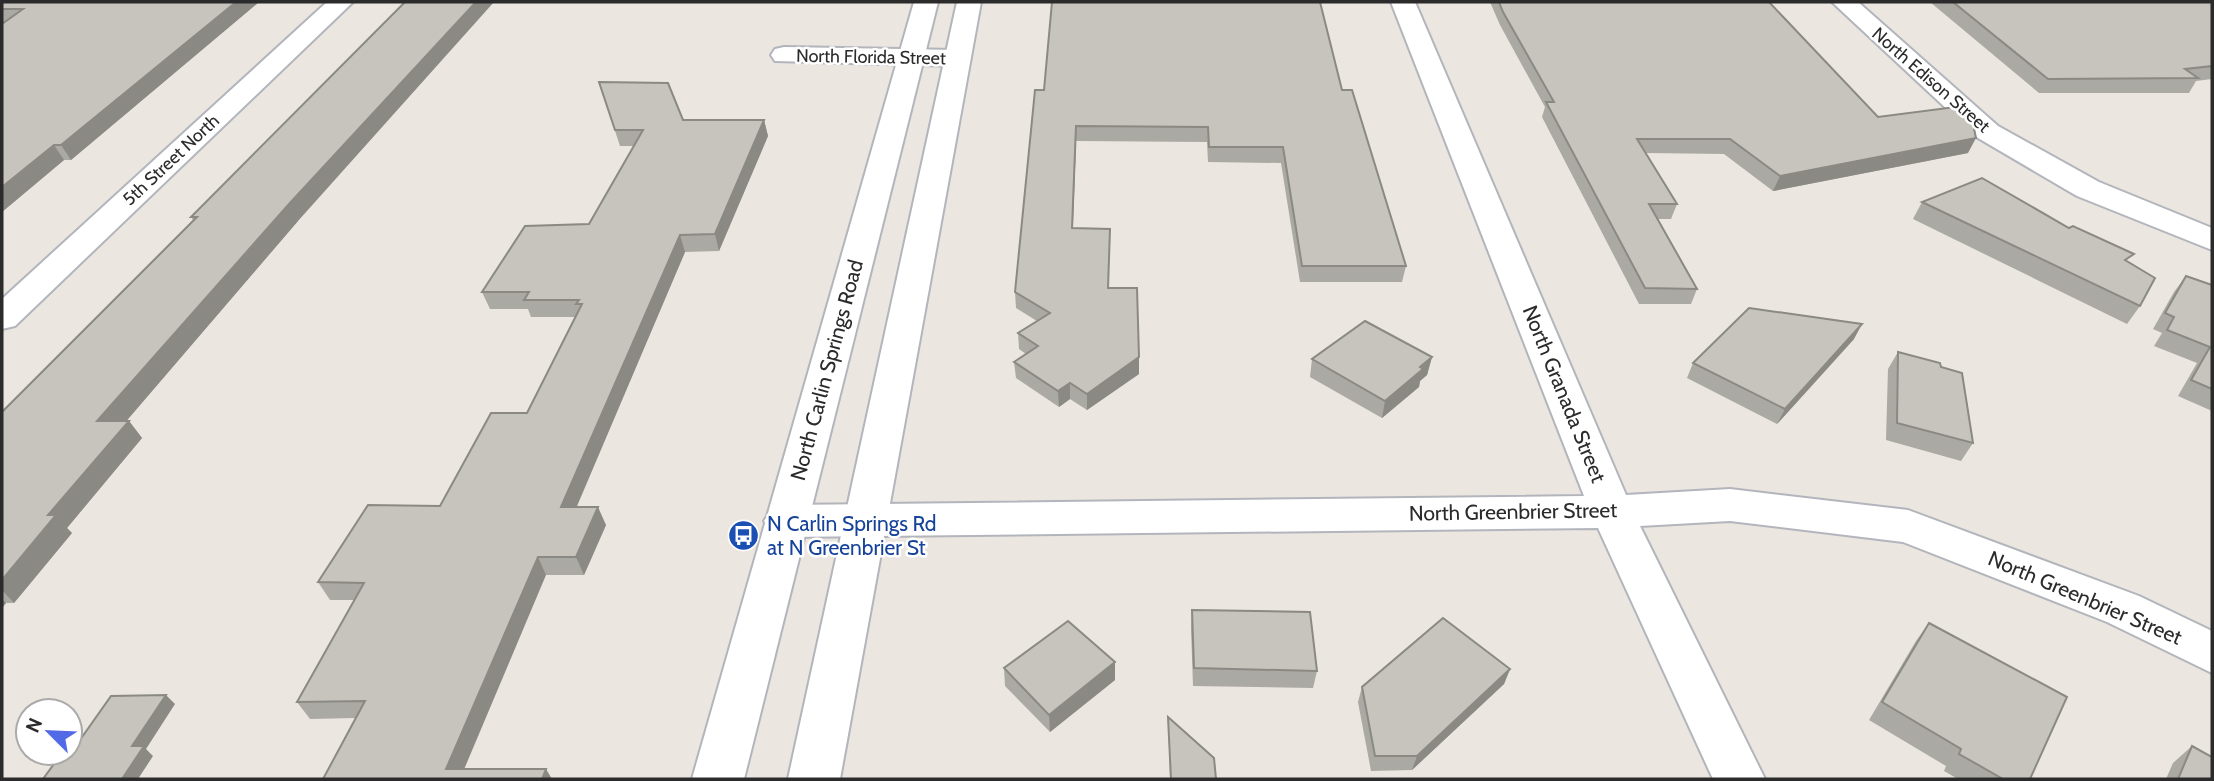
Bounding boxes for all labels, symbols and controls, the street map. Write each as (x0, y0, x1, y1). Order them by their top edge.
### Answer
street label: North Edison Street (1868, 23, 1994, 137)
street label: North Florida Street (796, 45, 946, 69)
street label: 5th Street North (118, 110, 224, 210)
street label: North Carlin Springs Road (785, 257, 868, 483)
street label: North Granada Street (1518, 302, 1611, 486)
street label: North Greenbrier Street (1409, 497, 1617, 526)
place label: N Carlin Springs Rd at N Greenbrier St (767, 511, 937, 560)
bus stop icon: N Carlin Springs Rd at N Greenbrier St (727, 519, 761, 553)
street label: North Greenbrier Street (1984, 545, 2186, 650)
north arrow (14, 697, 84, 767)
text: N (21, 714, 47, 736)

